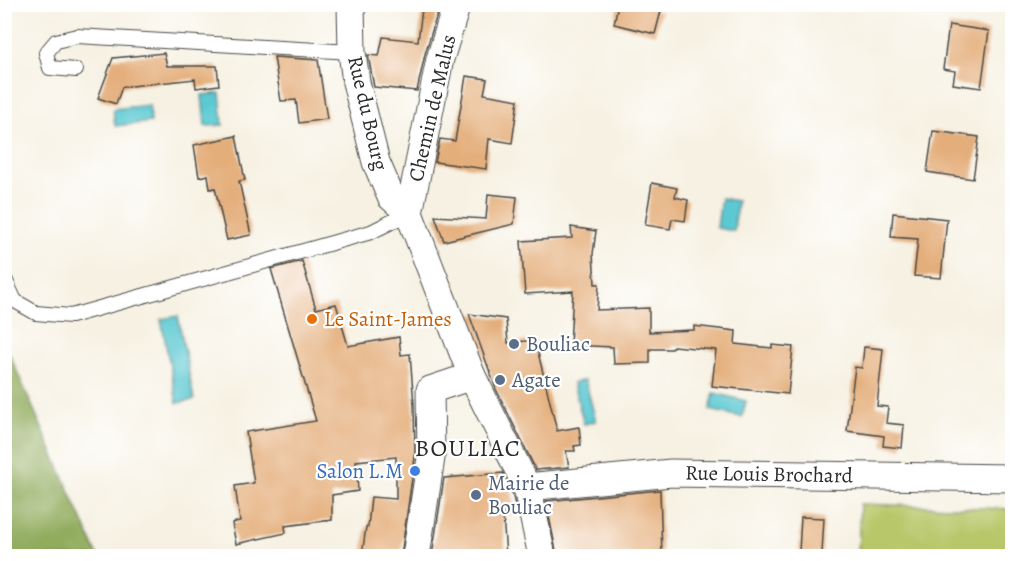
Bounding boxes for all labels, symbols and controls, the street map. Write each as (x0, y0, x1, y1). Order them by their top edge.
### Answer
street label: Chemin de Malus (401, 32, 463, 184)
street label: Rue du Bourg (341, 53, 395, 173)
place label: Le Saint-James (324, 305, 452, 333)
marker: Le Saint-James (305, 312, 319, 326)
place label: Bouliac (526, 330, 590, 358)
marker: Bouliac (507, 337, 521, 351)
place label: Agate (511, 366, 561, 394)
marker: Agate (493, 373, 507, 387)
district label: BOULIAC (415, 432, 521, 464)
place label: Salon L.M (316, 457, 403, 485)
street label: Rue Louis Brochard (685, 459, 854, 489)
marker: Salon L.M (408, 464, 422, 478)
place label: Mairie de Bouliac (488, 469, 570, 521)
marker: Mairie de Bouliac (469, 488, 483, 502)

